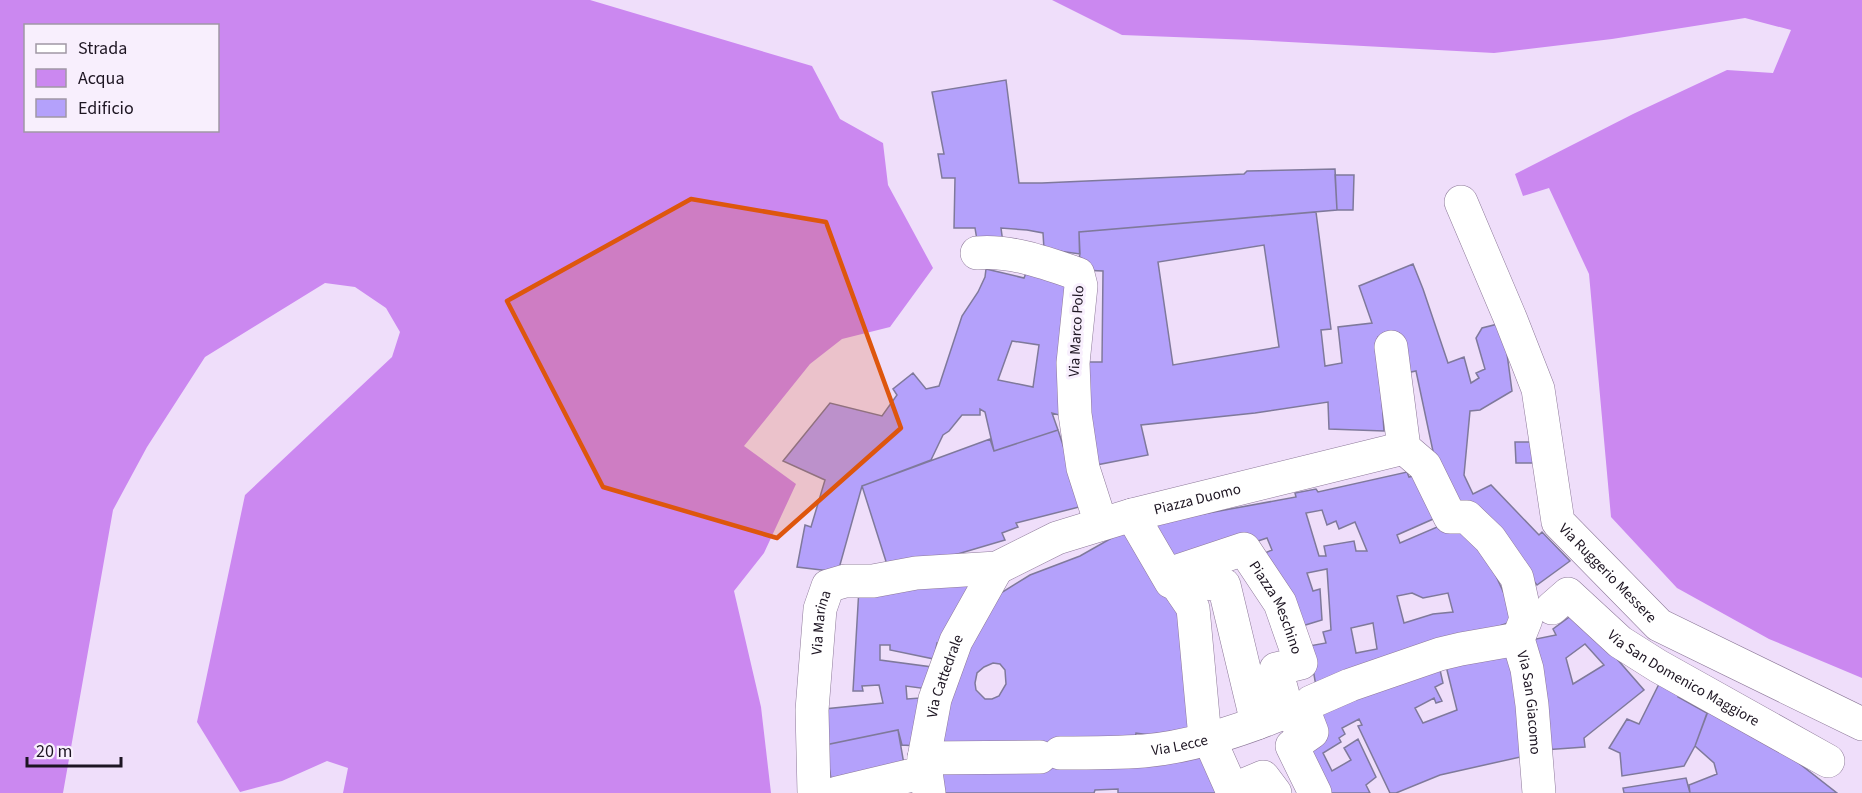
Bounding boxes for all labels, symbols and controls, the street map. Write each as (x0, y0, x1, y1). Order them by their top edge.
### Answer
legend (24, 24, 219, 132)
text: Strada (78, 36, 127, 61)
text: Acqua (78, 66, 124, 91)
text: Edificio (78, 96, 134, 121)
street label: Via Marco Polo (1064, 285, 1089, 377)
street label: Piazza Duomo (1152, 479, 1243, 520)
street label: Via Ruggerio Messere (1554, 519, 1661, 628)
street label: Piazza Meschino (1244, 557, 1307, 657)
street label: Via Marina (806, 588, 837, 656)
street label: Via San Domenico Maggiore (1602, 625, 1763, 732)
street label: Via Cattedrale (922, 630, 969, 720)
street label: Via San Giacomo (1511, 648, 1546, 755)
scale bar (27, 730, 122, 768)
street label: Via Lecce (1150, 730, 1210, 761)
text: 20 m (36, 739, 72, 764)

